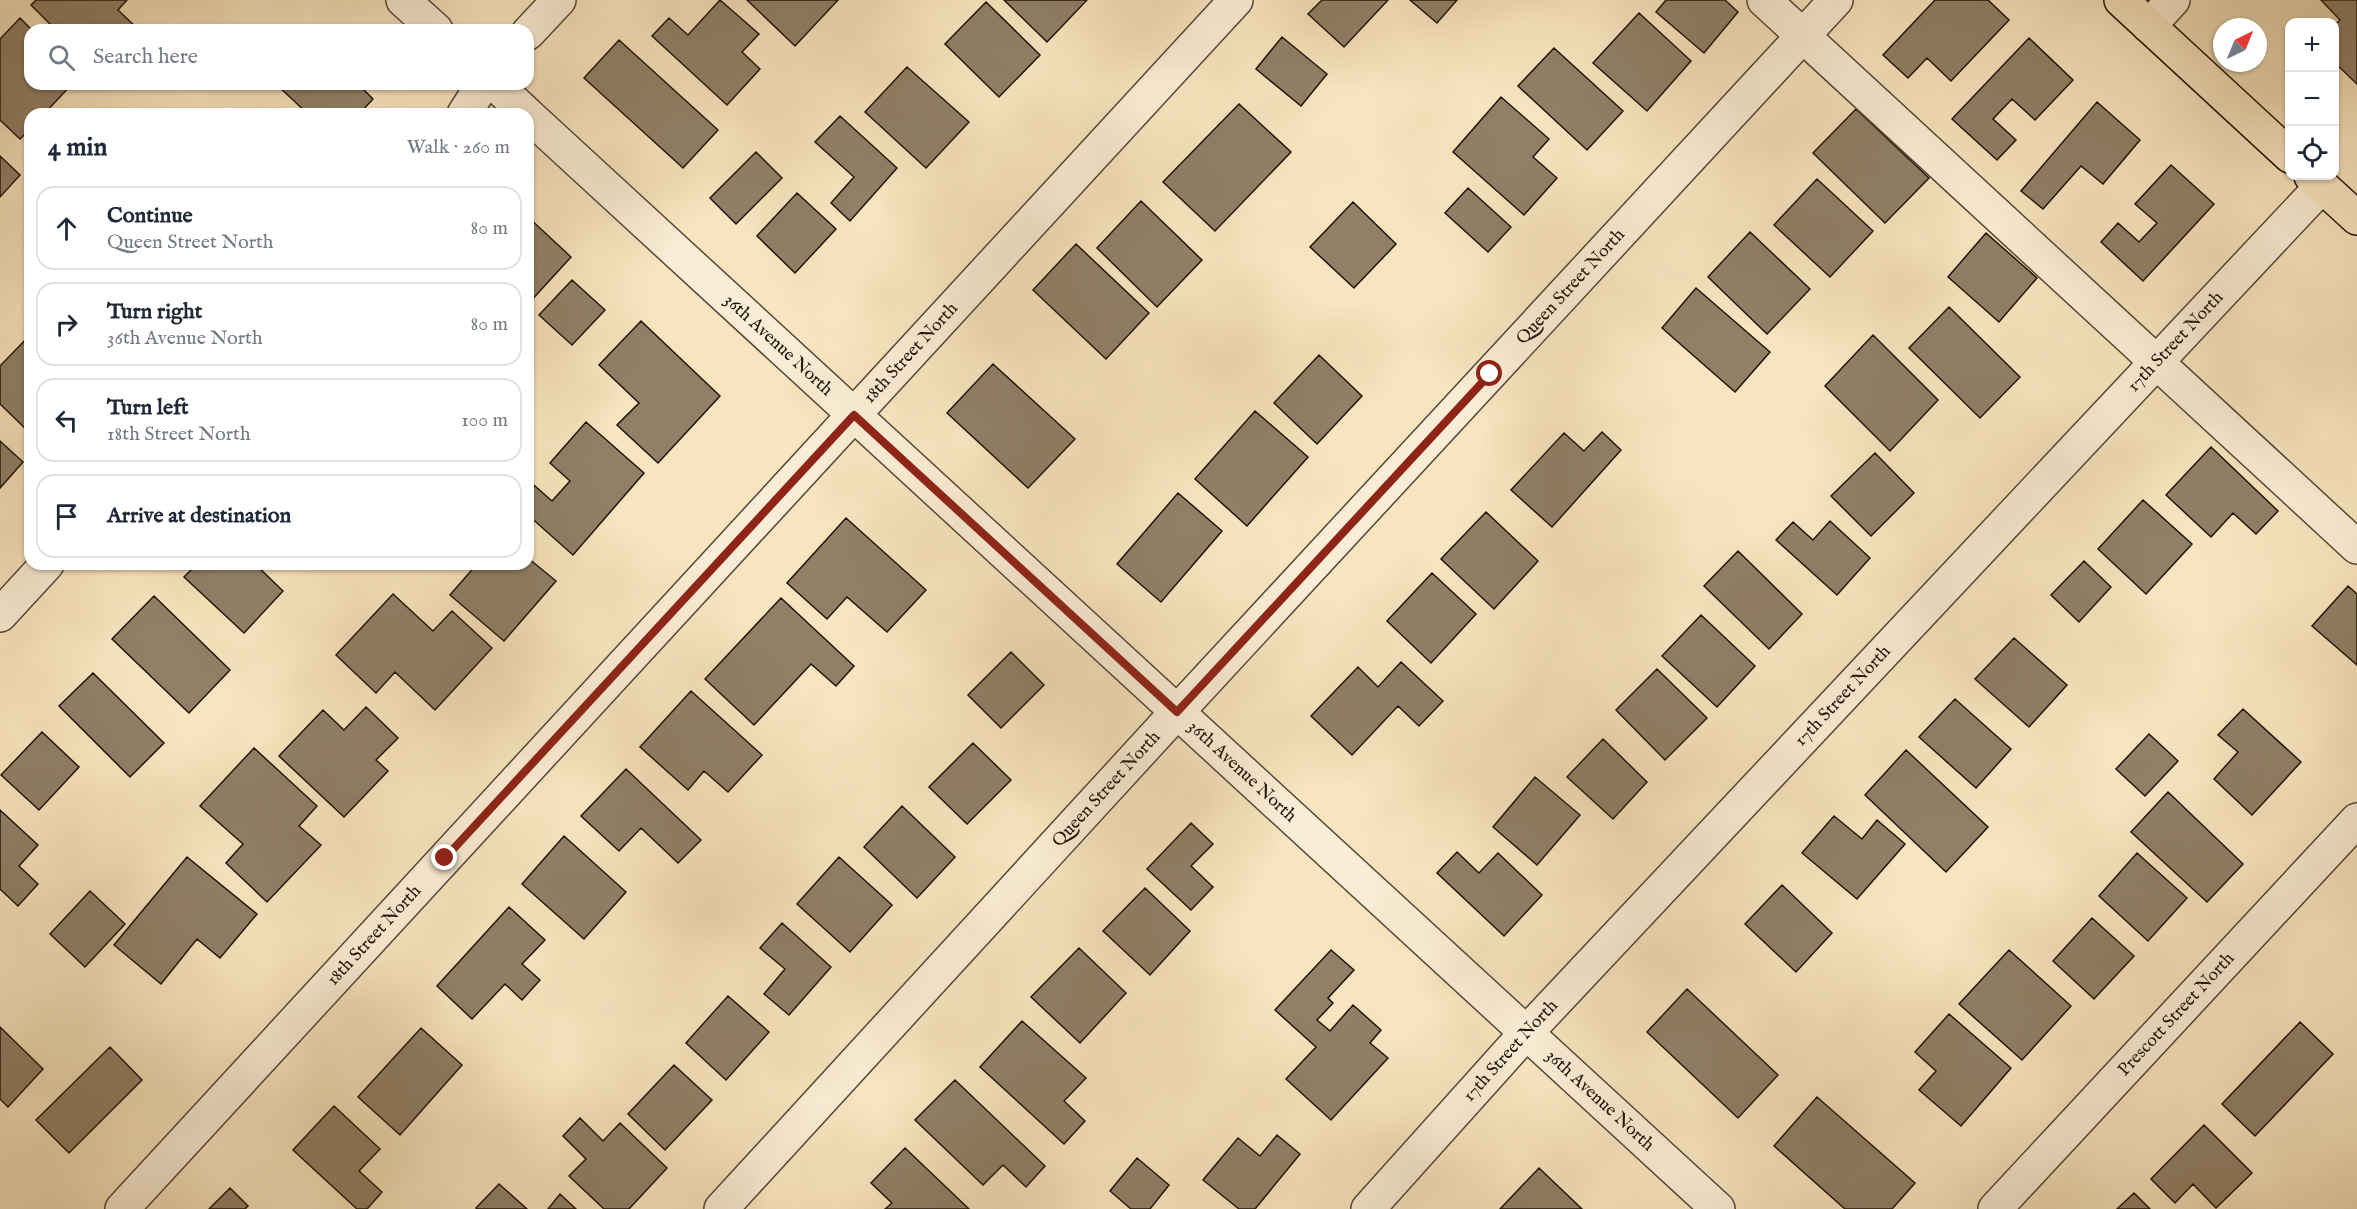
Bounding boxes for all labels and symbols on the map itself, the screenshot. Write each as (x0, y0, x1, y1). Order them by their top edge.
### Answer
north arrow (2213, 18, 2267, 72)
street label: Queen Street North (1511, 224, 1630, 350)
street label: 17th Street North (2122, 286, 2229, 397)
street label: 36th Avenue North (719, 289, 838, 401)
street label: 18th Street North (858, 297, 963, 408)
route start (1476, 360, 1502, 386)
street label: 17th Street North (1790, 640, 1896, 751)
street label: 36th Avenue North (1183, 716, 1302, 828)
street label: Queen Street North (1047, 726, 1166, 852)
route end (431, 844, 457, 870)
street label: 18th Street North (322, 880, 427, 991)
street label: Prescott Street North (2113, 947, 2240, 1081)
street label: 17th Street North (1458, 994, 1563, 1107)
street label: 36th Avenue North (1541, 1045, 1660, 1157)

